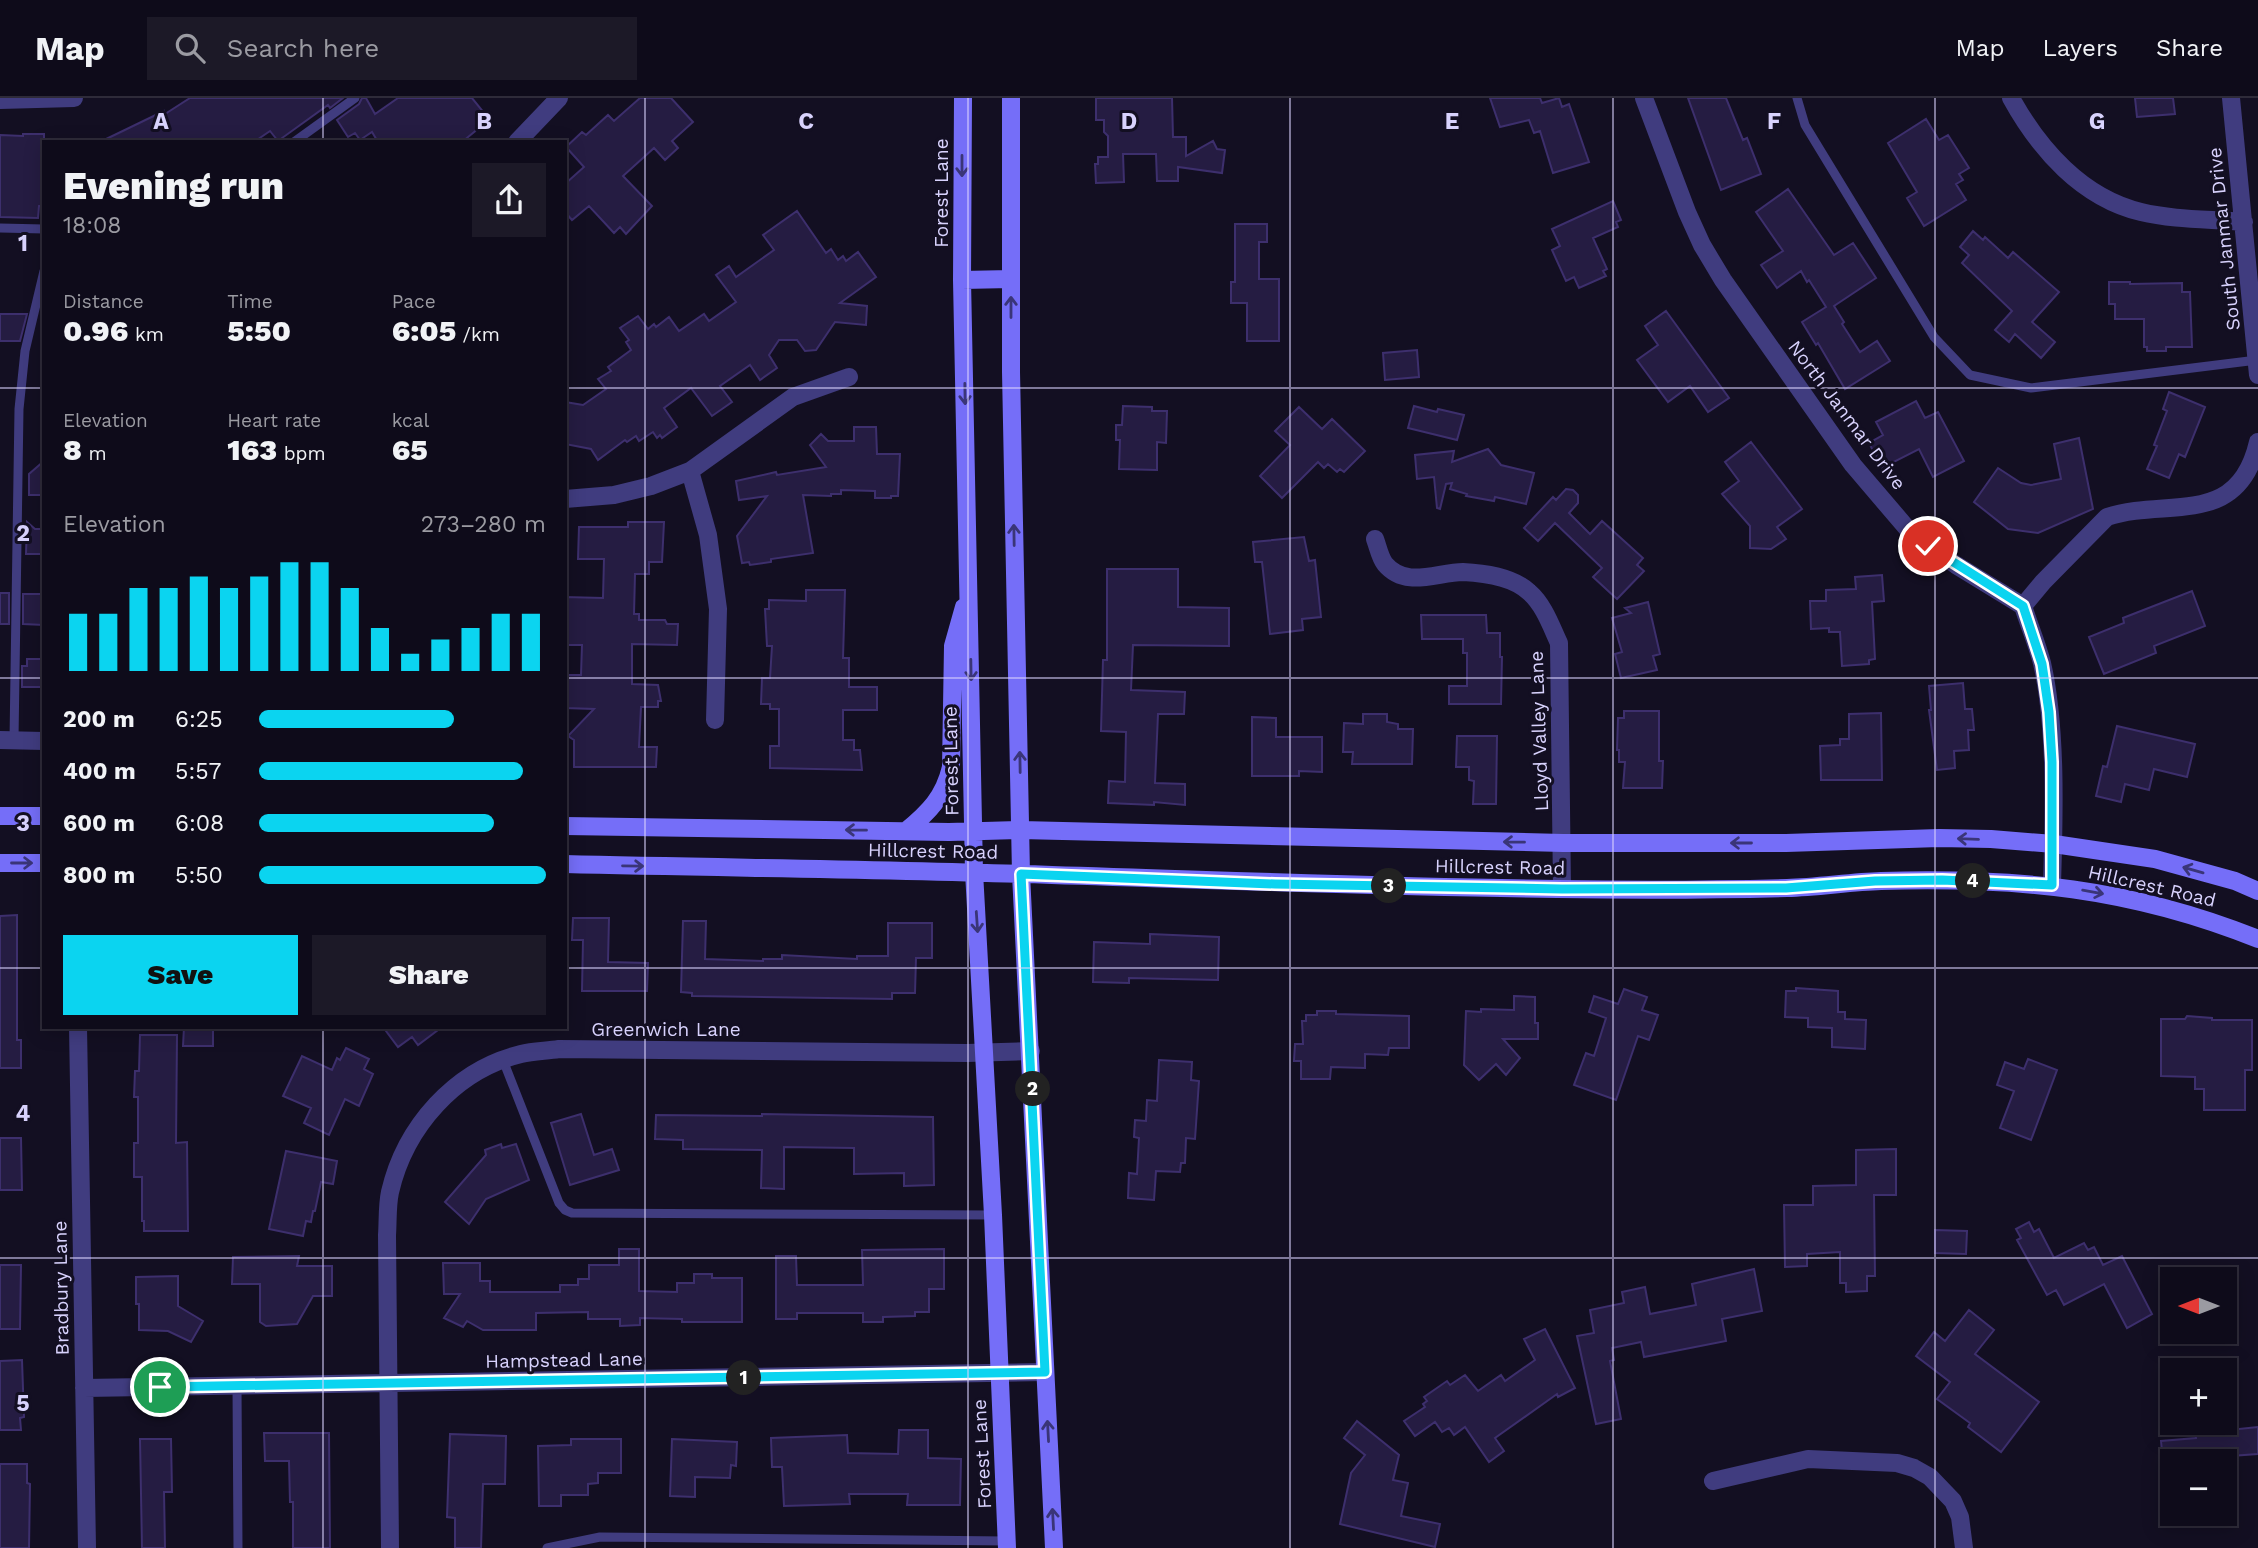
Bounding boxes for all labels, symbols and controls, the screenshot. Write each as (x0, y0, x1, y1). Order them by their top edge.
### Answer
search box (147, 17, 637, 80)
text: Map (35, 29, 105, 68)
icon: search (171, 29, 209, 67)
text: Search here (227, 33, 379, 63)
text: Map (1956, 34, 2004, 62)
text: Layers (2042, 34, 2118, 62)
text: Share (2156, 34, 2223, 62)
text: A (153, 108, 169, 135)
text: B (476, 108, 492, 135)
text: C (798, 108, 814, 135)
text: D (1121, 108, 1137, 135)
text: E (1445, 108, 1459, 135)
text: F (1767, 108, 1781, 135)
text: G (2089, 108, 2105, 135)
street label: Forest Lane (930, 138, 953, 248)
street label: South Janmar Drive (2203, 146, 2245, 332)
one-way arrow (955, 154, 969, 177)
button: share (472, 163, 546, 237)
text: Evening run (63, 164, 284, 208)
text: 18:08 (63, 212, 121, 239)
text: 1 (18, 230, 28, 257)
text: Distance (63, 290, 144, 313)
text: Time (227, 290, 273, 313)
text: Pace (392, 290, 436, 313)
one-way arrow (1004, 296, 1018, 319)
text: 0.96 (63, 313, 128, 348)
text: 5:50 (227, 313, 291, 348)
text: 6:05 (392, 313, 456, 348)
text: km (128, 323, 164, 346)
text: /km (456, 323, 500, 346)
street label: North Janmar Drive (1783, 336, 1911, 494)
one-way arrow (958, 382, 972, 405)
text: Elevation (63, 409, 148, 432)
text: Heart rate (227, 409, 321, 432)
text: kcal (392, 409, 429, 432)
text: 8 (63, 432, 82, 467)
text: 163 (227, 432, 277, 467)
text: 65 (392, 432, 428, 467)
text: m (82, 442, 107, 465)
text: bpm (277, 442, 326, 465)
text: Elevation (63, 511, 166, 538)
text: 273–280 m (421, 511, 546, 538)
pin (1898, 516, 1958, 576)
text: 2 (16, 520, 30, 547)
one-way arrow (1008, 523, 1021, 546)
icon: check (1909, 527, 1947, 565)
street label: Lloyd Valley Lane (1525, 650, 1553, 812)
one-way arrow (964, 658, 978, 681)
text: 200 m (63, 706, 135, 733)
text: 6:25 (175, 706, 223, 733)
street label: Forest Lane (939, 706, 963, 816)
one-way arrow (1013, 751, 1027, 774)
text: 400 m (63, 758, 136, 785)
text: 5:57 (175, 758, 221, 785)
text: 3 (16, 810, 30, 837)
text: 600 m (63, 810, 135, 837)
text: 6:08 (175, 810, 224, 837)
one-way arrow (845, 823, 868, 837)
one-way arrow (1957, 832, 1980, 845)
one-way arrow (1502, 835, 1525, 849)
one-way arrow (1730, 836, 1753, 850)
street label: Hillcrest Road (868, 838, 998, 864)
street label: Hillcrest Road (1435, 854, 1565, 880)
one-way arrow (10, 856, 33, 870)
one-way arrow (622, 859, 645, 872)
street label: Hillcrest Road (2086, 860, 2218, 912)
text: 800 m (63, 862, 135, 889)
text: 5:50 (175, 862, 223, 889)
one-way arrow (2182, 862, 2204, 875)
pin: 4 (1955, 864, 1990, 898)
pin: 3 (1372, 868, 1406, 904)
text: 4 (1966, 869, 1979, 892)
text: 3 (1383, 874, 1394, 897)
one-way arrow (2081, 886, 2104, 899)
one-way arrow (970, 910, 983, 933)
button: Save (63, 935, 298, 1015)
button: Share (312, 935, 546, 1015)
street label: Greenwich Lane (591, 1018, 741, 1041)
pin: 2 (1016, 1072, 1050, 1107)
text: 2 (1027, 1077, 1038, 1100)
text: 4 (16, 1100, 31, 1127)
street label: Bradbury Lane (48, 1221, 74, 1355)
north arrow (2160, 1267, 2236, 1344)
map controls (2160, 1267, 2237, 1526)
street label: Hampstead Lane (485, 1347, 643, 1373)
pin (130, 1357, 190, 1417)
button: + (2160, 1358, 2237, 1435)
pin: 1 (726, 1360, 762, 1396)
text: 1 (739, 1366, 748, 1389)
icon: arrive (141, 1368, 179, 1406)
text: 5 (16, 1390, 30, 1417)
street label: Forest Lane (968, 1399, 996, 1509)
one-way arrow (1042, 1419, 1055, 1442)
button: − (2160, 1449, 2237, 1526)
one-way arrow (1046, 1508, 1059, 1531)

